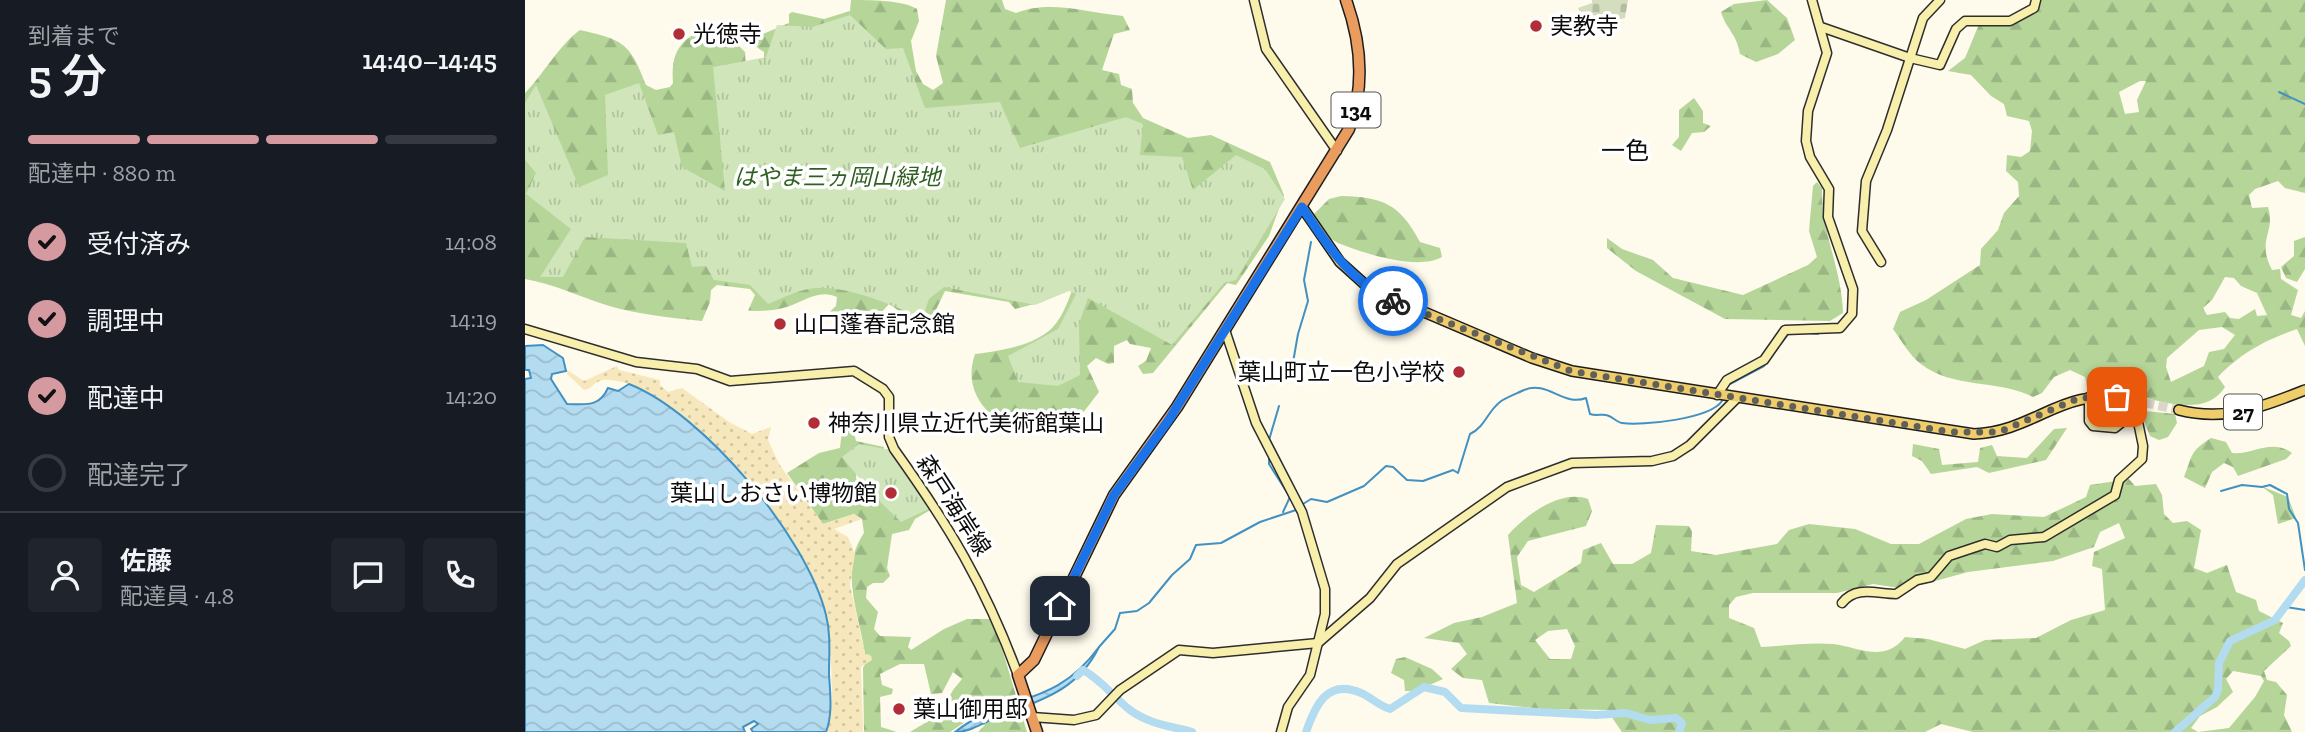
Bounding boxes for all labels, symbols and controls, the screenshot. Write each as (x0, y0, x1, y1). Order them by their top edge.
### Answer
place label: 実教寺 (1550, 12, 1619, 40)
marker: 実教寺 (1528, 18, 1544, 34)
place label: 光徳寺 (693, 20, 762, 48)
text: 到着まで (28, 22, 120, 50)
marker: 光徳寺 (671, 26, 687, 42)
text: 14:40–14:45 (362, 44, 497, 76)
text: 5 分 (28, 49, 107, 104)
road number: 134 (1331, 92, 1381, 128)
district label: 一色 (1601, 136, 1649, 165)
text: 配達中 · 880 m (28, 159, 176, 187)
park label: はやま三ヵ岡山緑地 (734, 163, 943, 191)
icon: check (28, 223, 66, 261)
text: 受付済み (87, 228, 191, 260)
text: 14:08 (445, 228, 497, 256)
courier (1358, 266, 1428, 336)
icon: bike (1374, 282, 1412, 320)
icon: check (28, 300, 66, 338)
text: 調理中 (87, 305, 165, 337)
text: 14:19 (450, 305, 497, 333)
place label: 山口蓬春記念館 (794, 310, 955, 338)
marker: 山口蓬春記念館 (772, 316, 788, 332)
place label: 葉山町立一色小学校 (1238, 358, 1445, 386)
marker: 葉山町立一色小学校 (1451, 364, 1467, 380)
pin (2087, 367, 2147, 427)
icon: check (28, 377, 66, 415)
icon: bag (2098, 378, 2136, 416)
text: 配達中 (87, 382, 165, 414)
text: 14:20 (446, 382, 497, 410)
road number: 27 (2224, 394, 2262, 430)
place label: 神奈川県立近代美術館葉山 (828, 409, 1104, 437)
marker: 神奈川県立近代美術館葉山 (806, 415, 822, 431)
street label: 森戸海岸線 (911, 449, 997, 561)
text: 配達完了 (87, 459, 191, 491)
place label: 葉山しおさい博物館 (670, 479, 877, 507)
marker: 葉山しおさい博物館 (883, 485, 899, 501)
button: person (28, 538, 102, 612)
button: chat (331, 538, 405, 612)
button: phone (423, 538, 497, 612)
text: 佐藤 (120, 545, 172, 577)
pin (1030, 576, 1090, 636)
text: 配達員 · 4.8 (120, 582, 234, 610)
icon: home (1041, 587, 1079, 625)
place label: 葉山御用邸 (913, 695, 1028, 723)
marker: 葉山御用邸 (891, 701, 907, 717)

